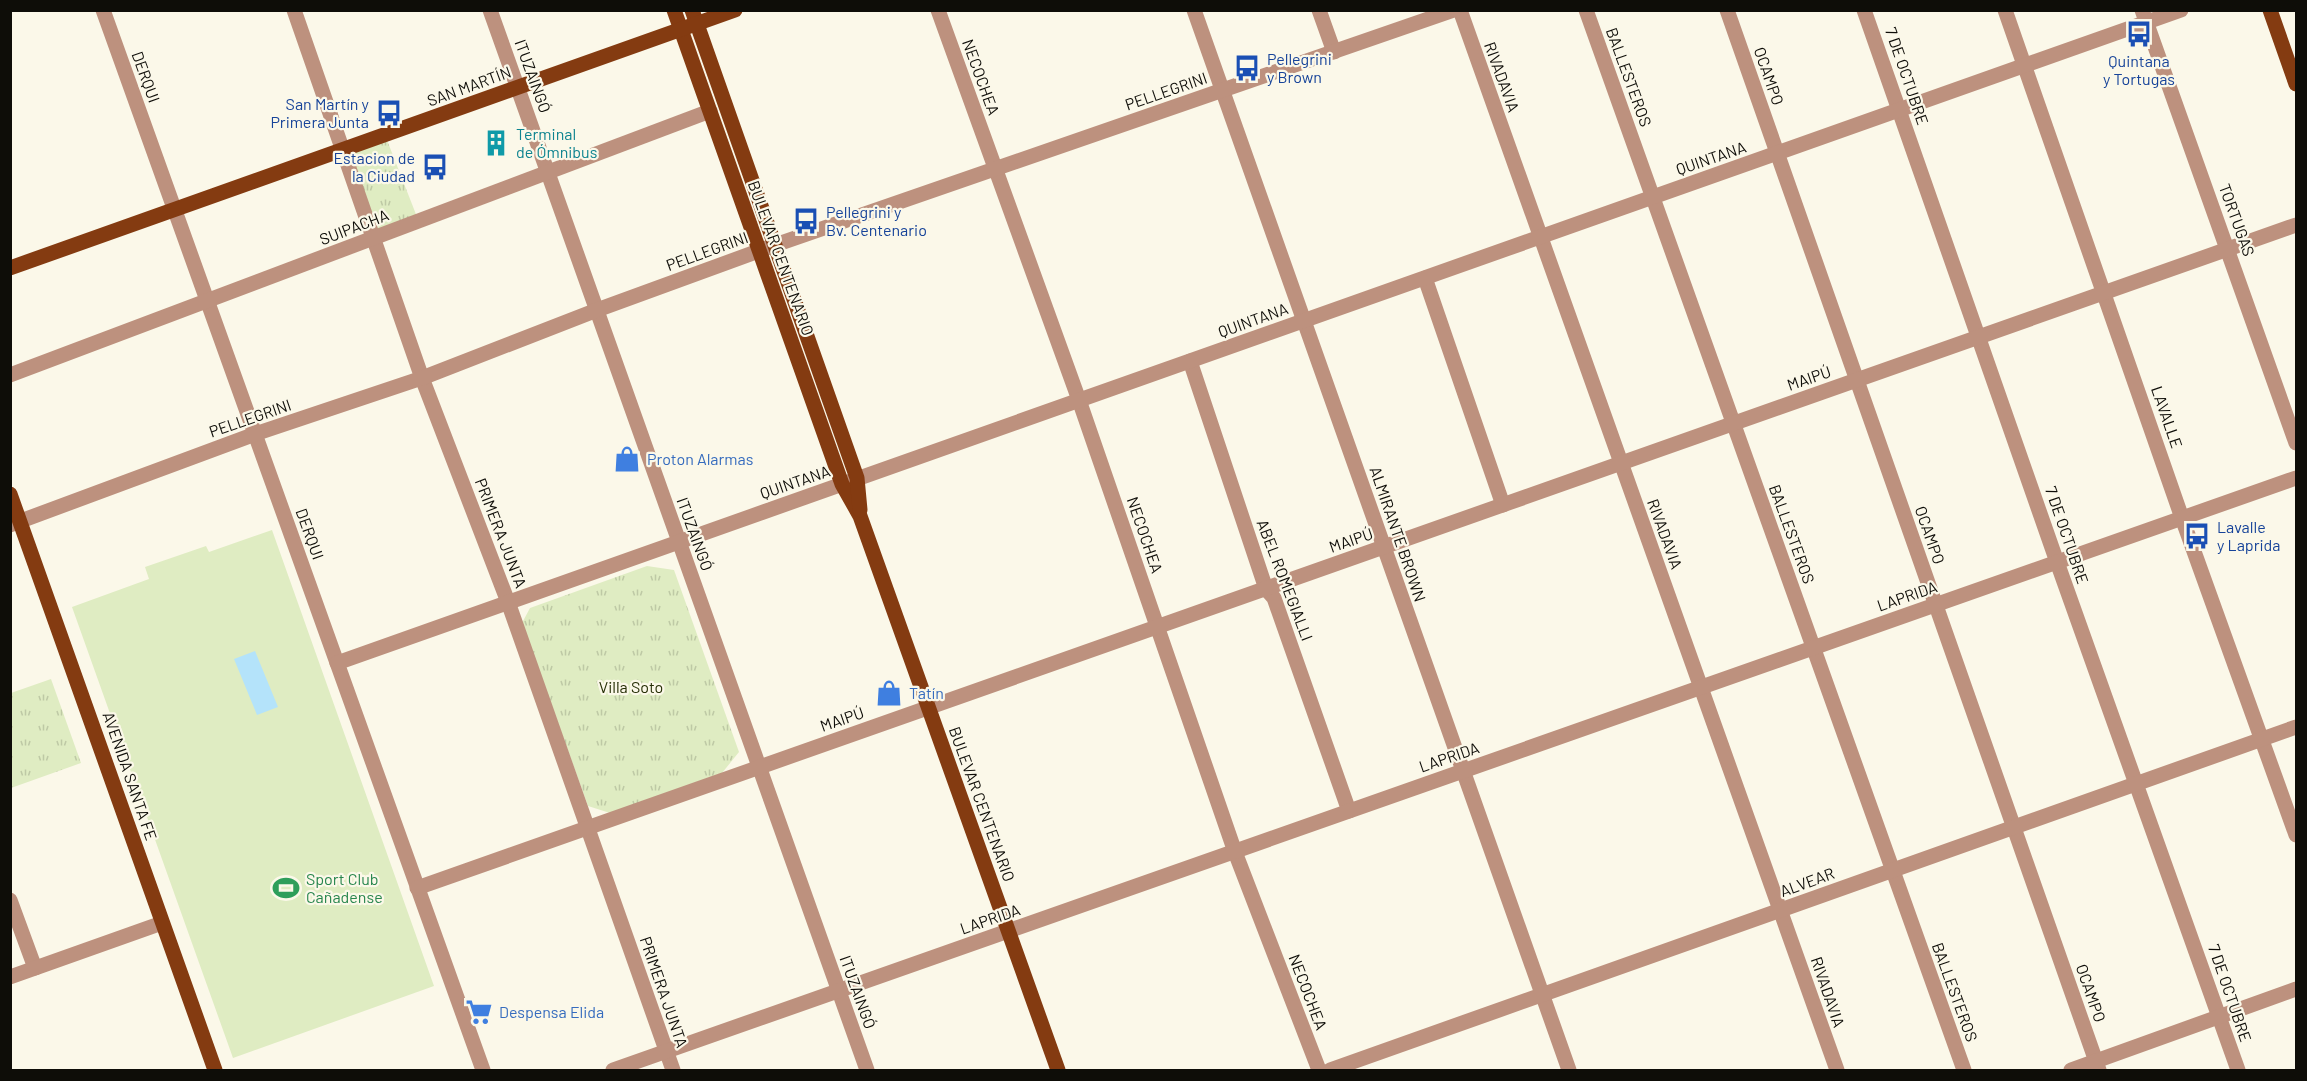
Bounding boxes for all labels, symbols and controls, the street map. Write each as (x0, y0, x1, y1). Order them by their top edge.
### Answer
bus stop icon: Quintana y Tortugas (2124, 19, 2154, 49)
street label: BALLESTEROS (1603, 25, 1656, 129)
street label: 7 DE OCTUBRE (1882, 25, 1933, 127)
street label: ITUZAINGÓ (511, 36, 556, 115)
street label: NECOCHEA (959, 36, 1004, 118)
street label: RIVADAVIA (1481, 39, 1524, 115)
street label: OCAMPO (1751, 44, 1788, 107)
street label: DERQUI (128, 49, 164, 105)
place label: Pellegrini y Brown (1267, 49, 1332, 86)
place label: Quintana y Tortugas (2103, 51, 2175, 88)
bus stop icon: Pellegrini y Brown (1232, 53, 1262, 83)
street label: SAN MARTÍN (424, 62, 513, 110)
street label: PELLEGRINI (1122, 68, 1209, 113)
place label: San Martín y Primera Junta (270, 94, 370, 131)
bus stop icon: San Martín y Primera Junta (374, 98, 404, 128)
place label: Terminal de Ómnibus (516, 124, 597, 161)
building icon: Terminal de Ómnibus (481, 128, 511, 158)
street label: QUINTANA (1673, 137, 1749, 178)
place label: Estacion de la Ciudad (333, 148, 415, 185)
bus stop icon: Estacion de la Ciudad (420, 152, 450, 182)
street label: BULEVAR CENTENARIO (745, 178, 818, 338)
street label: TORTUGAS (2216, 181, 2259, 259)
place label: Pellegrini y Bv. Centenario (826, 202, 927, 239)
street label: SUIPACHA (317, 205, 391, 248)
bus stop icon: Pellegrini y Bv. Centenario (791, 206, 821, 236)
street label: PELLEGRINI (663, 227, 750, 274)
street label: QUINTANA (1215, 298, 1291, 341)
street label: MAIPÚ (1784, 361, 1833, 394)
street label: LAVALLE (2148, 383, 2187, 450)
street label: PELLEGRINI (206, 395, 293, 440)
shop icon: Proton Alarmas (612, 444, 642, 474)
place label: Proton Alarmas (647, 449, 753, 468)
street label: QUINTANA (757, 461, 833, 502)
street label: ALMIRANTE BROWN (1366, 464, 1431, 604)
street label: PRIMERA JUNTA (472, 475, 531, 591)
street label: BALLESTEROS (1766, 482, 1819, 586)
street label: 7 DE OCTUBRE (2042, 484, 2093, 586)
street label: ITUZAINGÓ (673, 494, 718, 573)
street label: NECOCHEA (1124, 494, 1167, 576)
street label: RIVADAVIA (1644, 496, 1687, 572)
street label: OCAMPO (1912, 503, 1949, 566)
street label: DERQUI (292, 506, 328, 562)
street label: ABEL ROMEGIALLI (1254, 516, 1317, 643)
place label: Lavalle y Laprida (2217, 517, 2281, 554)
bus stop icon: Lavalle y Laprida (2182, 521, 2212, 551)
street label: MAIPÚ (1326, 523, 1375, 556)
street label: LAPRIDA (1874, 576, 1940, 615)
park label: Villa Soto (599, 677, 663, 696)
shop icon: Tatín (874, 678, 904, 708)
place label: Tatín (909, 683, 944, 702)
street label: MAIPÚ (817, 702, 866, 735)
street label: AVENIDA SANTA FE (100, 709, 161, 843)
street label: BULEVAR CENTENARIO (946, 724, 1019, 884)
street label: LAPRIDA (1416, 737, 1482, 776)
street label: ALVEAR (1777, 863, 1837, 900)
place label: Sport Club Cañadense (306, 869, 383, 906)
sports icon: Sport Club Cañadense (271, 873, 301, 903)
street label: LAPRIDA (957, 899, 1023, 938)
street label: PRIMERA JUNTA (637, 934, 692, 1050)
street label: BALLESTEROS (1929, 940, 1982, 1044)
street label: 7 DE OCTUBRE (2205, 942, 2256, 1044)
street label: NECOCHEA (1285, 951, 1332, 1033)
street label: ITUZAINGÓ (836, 952, 881, 1031)
street label: RIVADAVIA (1808, 954, 1849, 1030)
street label: OCAMPO (2073, 961, 2110, 1024)
supermarket icon: Despensa Elida (464, 997, 494, 1027)
place label: Despensa Elida (499, 1002, 604, 1021)

